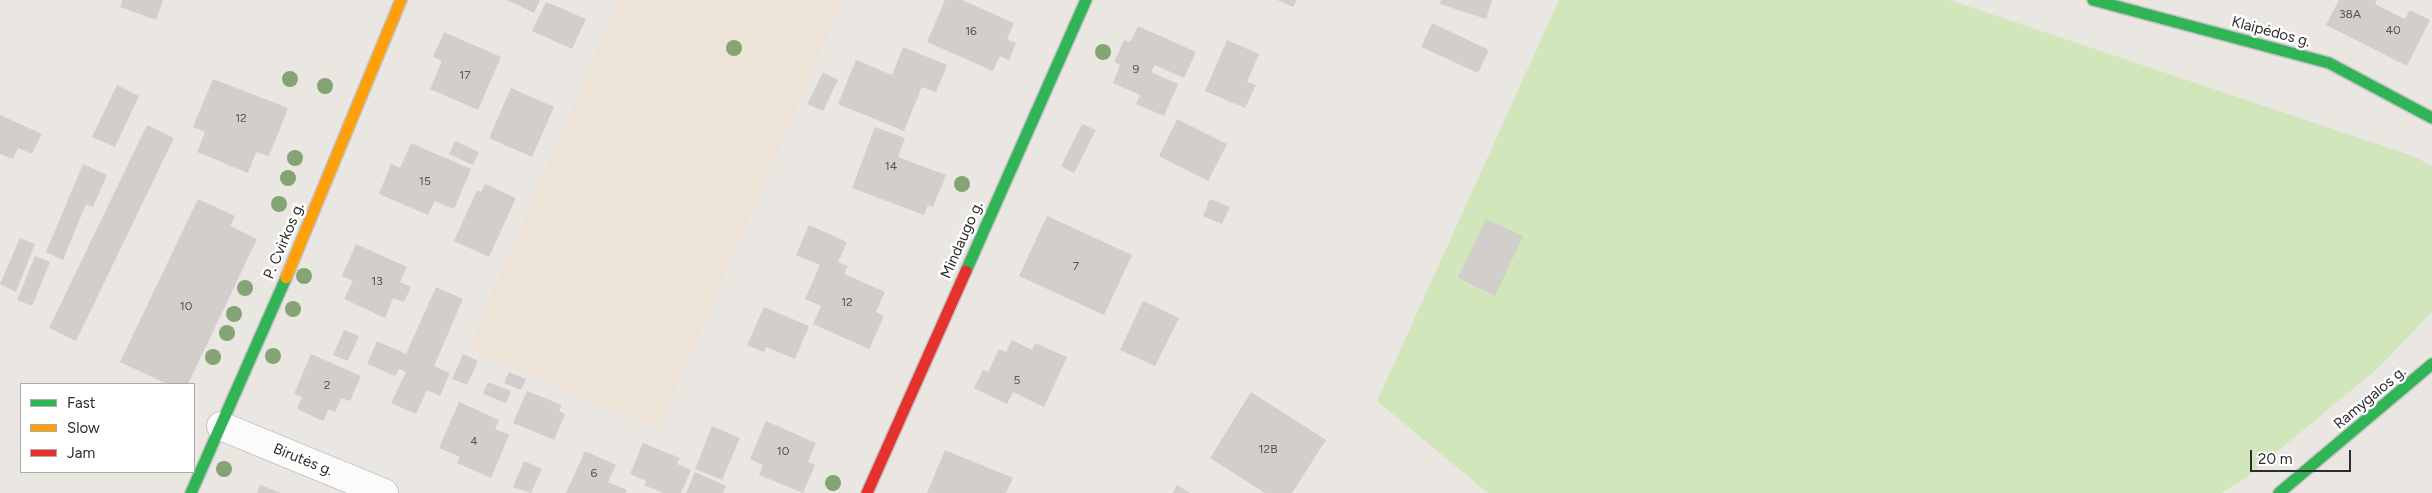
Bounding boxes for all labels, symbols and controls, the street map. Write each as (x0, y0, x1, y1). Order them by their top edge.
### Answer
house number: 38A (2339, 7, 2361, 21)
street label: Klaipėdos g. (2230, 13, 2312, 51)
house number: 40 (2385, 23, 2401, 37)
house number: 16 (965, 24, 977, 38)
house number: 9 (1133, 62, 1139, 76)
house number: 17 (459, 68, 471, 82)
house number: 12 (235, 111, 247, 125)
house number: 14 (885, 159, 897, 173)
house number: 15 (419, 174, 431, 188)
street label: Mindaugo g. (937, 199, 987, 281)
street label: P. Cvirkos g. (260, 200, 308, 282)
house number: 7 (1073, 259, 1079, 273)
house number: 13 (371, 274, 383, 288)
house number: 12 (841, 295, 853, 309)
house number: 10 (180, 299, 192, 313)
street label: Ramygalos g. (2330, 363, 2410, 433)
house number: 5 (1014, 373, 1020, 387)
house number: 2 (324, 378, 330, 392)
legend (20, 383, 195, 473)
text: Fast (67, 394, 95, 412)
text: Slow (67, 419, 100, 437)
house number: 4 (470, 434, 478, 448)
street label: Birutės g. (271, 440, 335, 480)
scale bar (2252, 440, 2353, 472)
house number: 12B (1259, 442, 1277, 456)
text: Jam (67, 444, 95, 462)
house number: 10 (777, 444, 789, 458)
text: 20 m (2258, 450, 2292, 468)
house number: 6 (591, 466, 597, 480)

